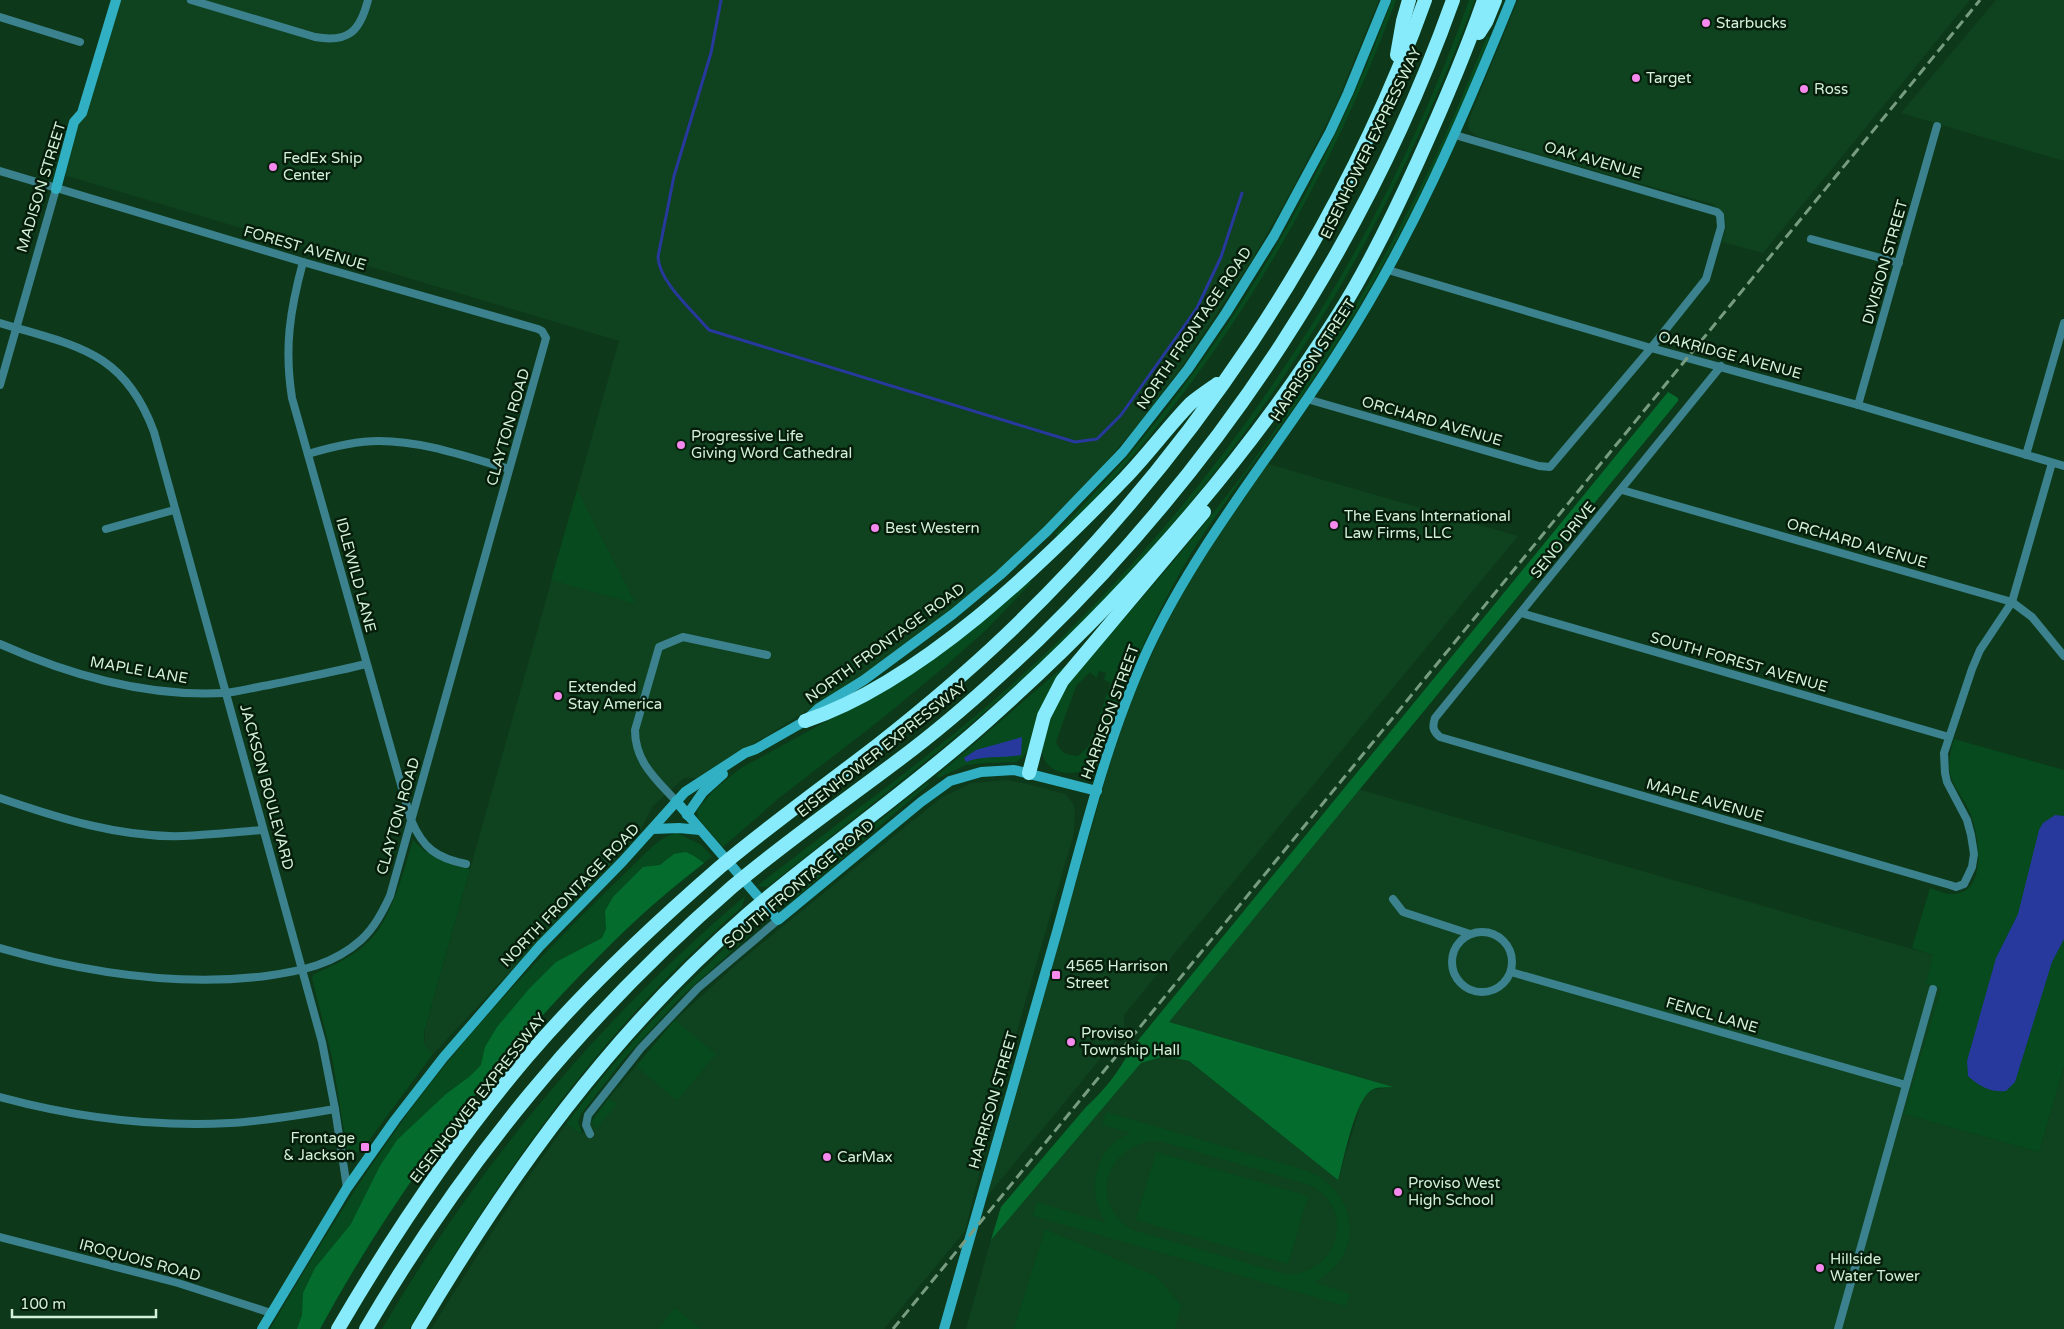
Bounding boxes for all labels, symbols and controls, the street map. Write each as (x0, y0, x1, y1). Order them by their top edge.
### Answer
place label: Starbucks (1716, 14, 1787, 32)
marker: Starbucks (1700, 17, 1712, 29)
street label: EISENHOWER EXPRESSWAY (1317, 44, 1426, 242)
place label: Target (1646, 69, 1692, 87)
marker: Target (1630, 72, 1642, 84)
place label: Ross (1814, 80, 1848, 98)
marker: Ross (1798, 83, 1810, 95)
street label: MADISON STREET (13, 120, 69, 254)
street label: OAK AVENUE (1542, 137, 1644, 183)
place label: FedEx Ship Center (283, 149, 362, 184)
marker: FedEx Ship Center (267, 161, 279, 173)
street label: DIVISION STREET (1859, 198, 1911, 326)
street label: FOREST AVENUE (242, 222, 368, 274)
street label: NORTH FRONTAGE ROAD (1133, 243, 1255, 413)
street label: HARRISON STREET (1267, 295, 1359, 425)
street label: OAKRIDGE AVENUE (1656, 327, 1804, 383)
street label: CLAYTON ROAD (483, 366, 533, 488)
street label: ORCHARD AVENUE (1360, 392, 1504, 450)
place label: Progressive Life Giving Word Cathedral (691, 427, 852, 462)
marker: Progressive Life Giving Word Cathedral (675, 439, 687, 451)
street label: SENO DRIVE (1527, 498, 1599, 582)
place label: The Evans International Law Firms, LLC (1344, 507, 1511, 542)
street label: ORCHARD AVENUE (1785, 514, 1929, 572)
street label: IDLEWILD LANE (332, 516, 380, 634)
place label: Best Western (885, 519, 980, 537)
marker: The Evans International Law Firms, LLC (1328, 519, 1340, 531)
marker: Best Western (869, 522, 881, 534)
street label: NORTH FRONTAGE ROAD (802, 579, 968, 707)
street label: SOUTH FOREST AVENUE (1648, 628, 1830, 696)
street label: HARRISON STREET (1077, 642, 1143, 782)
street label: MAPLE LANE (89, 653, 189, 687)
street label: EISENHOWER EXPRESSWAY (793, 677, 971, 821)
place label: Extended Stay America (568, 678, 662, 713)
marker: Extended Stay America (552, 690, 564, 702)
street label: JACKSON BOULEVARD (236, 702, 298, 872)
street label: CLAYTON ROAD (373, 755, 423, 877)
street label: MAPLE AVENUE (1644, 775, 1766, 825)
street label: SOUTH FRONTAGE ROAD (720, 816, 878, 952)
street label: NORTH FRONTAGE ROAD (497, 820, 643, 970)
place label: 4565 Harrison Street (1066, 957, 1168, 992)
marker: 4565 Harrison Street (1050, 969, 1062, 981)
street label: FENCL LANE (1664, 993, 1760, 1037)
street label: EISENHOWER EXPRESSWAY (406, 1009, 550, 1187)
place label: Proviso Township Hall (1081, 1024, 1180, 1059)
street label: HARRISON STREET (965, 1029, 1021, 1171)
marker: Proviso Township Hall (1065, 1036, 1077, 1048)
place label: Frontage & Jackson (283, 1129, 355, 1164)
marker: Frontage & Jackson (359, 1141, 371, 1153)
place label: CarMax (837, 1148, 893, 1166)
marker: CarMax (821, 1151, 833, 1163)
place label: Proviso West High School (1408, 1174, 1501, 1209)
marker: Proviso West High School (1392, 1186, 1404, 1198)
street label: IROQUOIS ROAD (77, 1235, 203, 1285)
place label: Hillside Water Tower (1830, 1250, 1920, 1285)
marker: Hillside Water Tower (1814, 1262, 1826, 1274)
scale bar (12, 1286, 156, 1318)
text: 100 m (20, 1295, 66, 1313)

